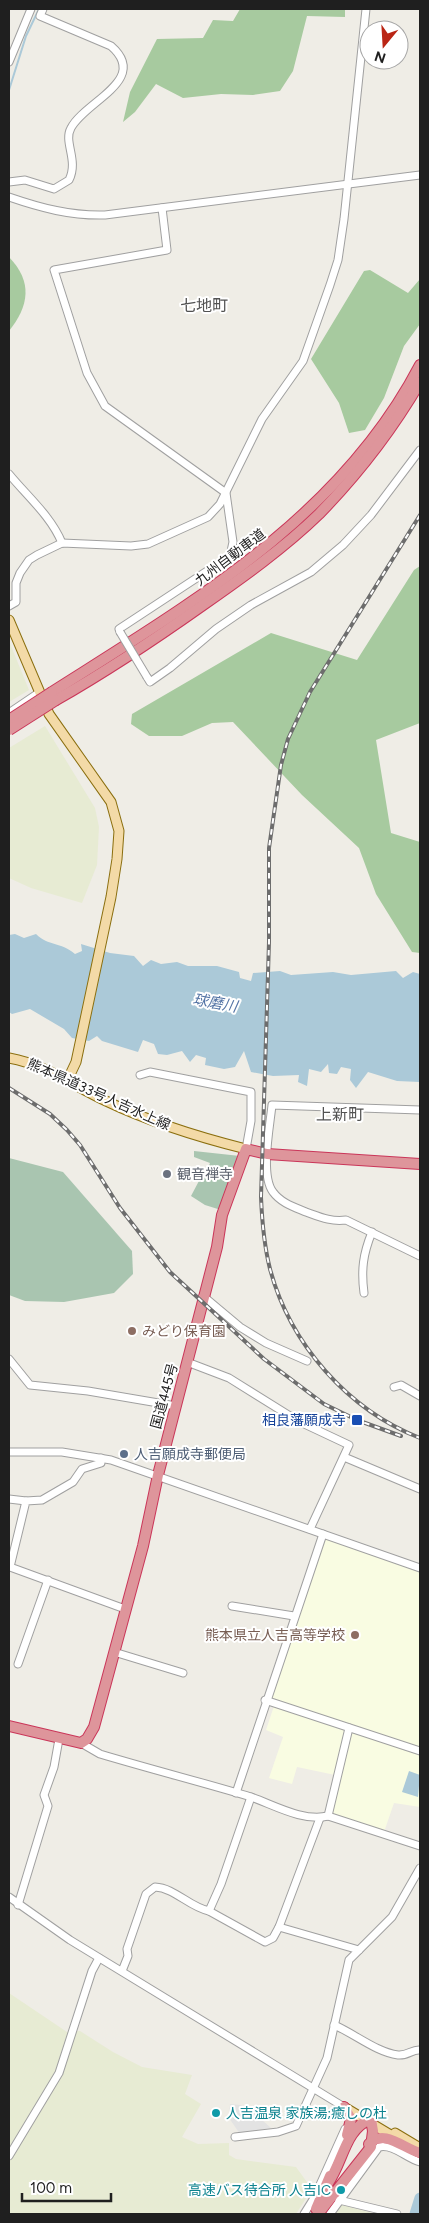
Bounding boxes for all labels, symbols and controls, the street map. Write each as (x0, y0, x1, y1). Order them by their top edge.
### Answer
north arrow (359, 20, 409, 70)
text: N (372, 47, 388, 67)
district label: 七地町 (180, 296, 228, 315)
street label: 九州自動車道 (192, 525, 269, 589)
water label: 球磨川 (191, 990, 241, 1016)
street label: 熊本県道33号人吉水上線 (24, 1055, 173, 1134)
district label: 上新町 (316, 1105, 364, 1124)
place label: 観音禅寺 (177, 1166, 233, 1183)
marker: 観音禅寺 (161, 1168, 173, 1180)
place label: みどり保育園 (142, 1323, 226, 1340)
marker: みどり保育園 (126, 1325, 138, 1337)
street label: 国道445号 (148, 1361, 181, 1431)
place label: 相良藩願成寺 (262, 1412, 346, 1429)
marker: 相良藩願成寺 (350, 1413, 364, 1427)
place label: 人吉願成寺郵便局 (134, 1446, 246, 1463)
marker: 人吉願成寺郵便局 (118, 1448, 130, 1460)
place label: 熊本県立人吉高等学校 (205, 1627, 345, 1644)
marker: 熊本県立人吉高等学校 (349, 1629, 361, 1641)
place label: 人吉温泉 家族湯;癒しの杜 (226, 2105, 387, 2122)
marker: 人吉温泉 家族湯;癒しの杜 (210, 2107, 222, 2119)
scale bar (22, 2170, 111, 2202)
text: 100 m (30, 2179, 72, 2197)
place label: 高速バス待合所 人吉IC (188, 2182, 331, 2199)
marker: 高速バス待合所 人吉IC (335, 2184, 347, 2196)

